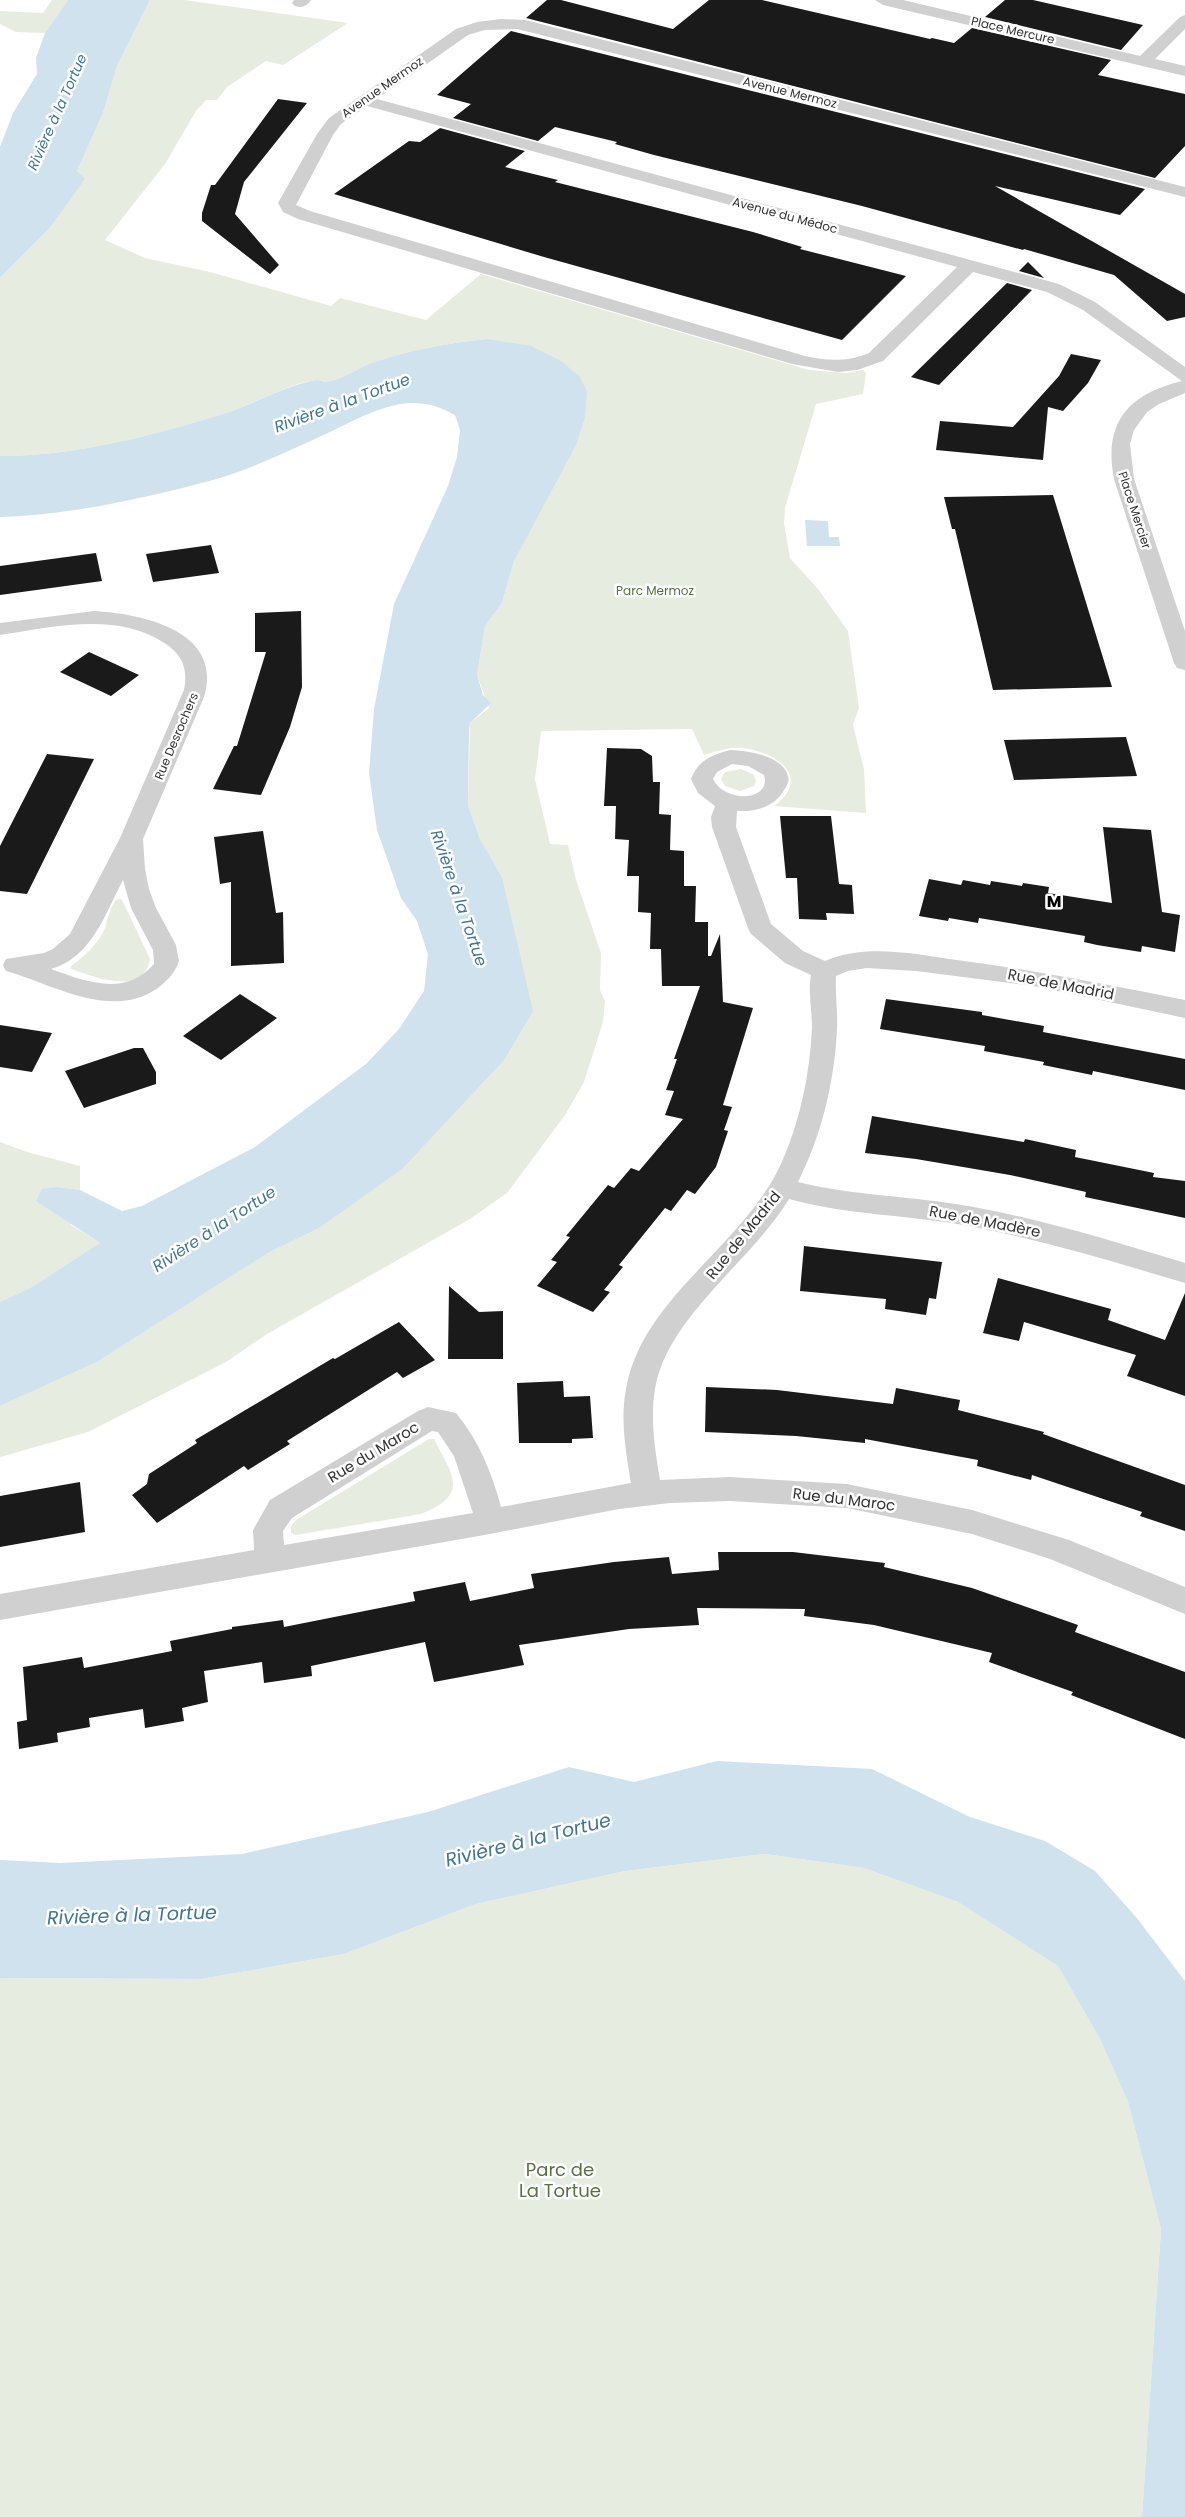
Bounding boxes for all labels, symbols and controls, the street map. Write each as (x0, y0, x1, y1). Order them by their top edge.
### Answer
street label: Place Mercure (970, 12, 1056, 48)
water label: Rivière à la Tortue (22, 50, 92, 173)
street label: Avenue Mermoz (338, 53, 426, 121)
street label: Avenue Mermoz (741, 72, 839, 112)
street label: Avenue du Médoc (731, 193, 839, 237)
water label: Rivière à la Tortue (271, 368, 413, 438)
street label: Place Mercier (1115, 469, 1156, 551)
park label: Parc Mermoz (616, 582, 694, 599)
street label: Rue Desrochers (150, 690, 202, 782)
water label: Rivière à la Tortue (425, 827, 493, 969)
district label: M (1047, 890, 1061, 913)
street label: Rue de Madrid (1006, 963, 1116, 1005)
water label: Rivière à la Tortue (148, 1180, 280, 1278)
street label: Rue de Madrid (701, 1186, 785, 1284)
street label: Rue de Madère (928, 1200, 1042, 1242)
street label: Rue du Maroc (323, 1416, 423, 1488)
street label: Rue du Maroc (792, 1482, 896, 1516)
water label: Rivière à la Tortue (442, 1806, 614, 1874)
water label: Rivière à la Tortue (47, 1899, 218, 1931)
park label: Parc de La Tortue (519, 2157, 601, 2203)

